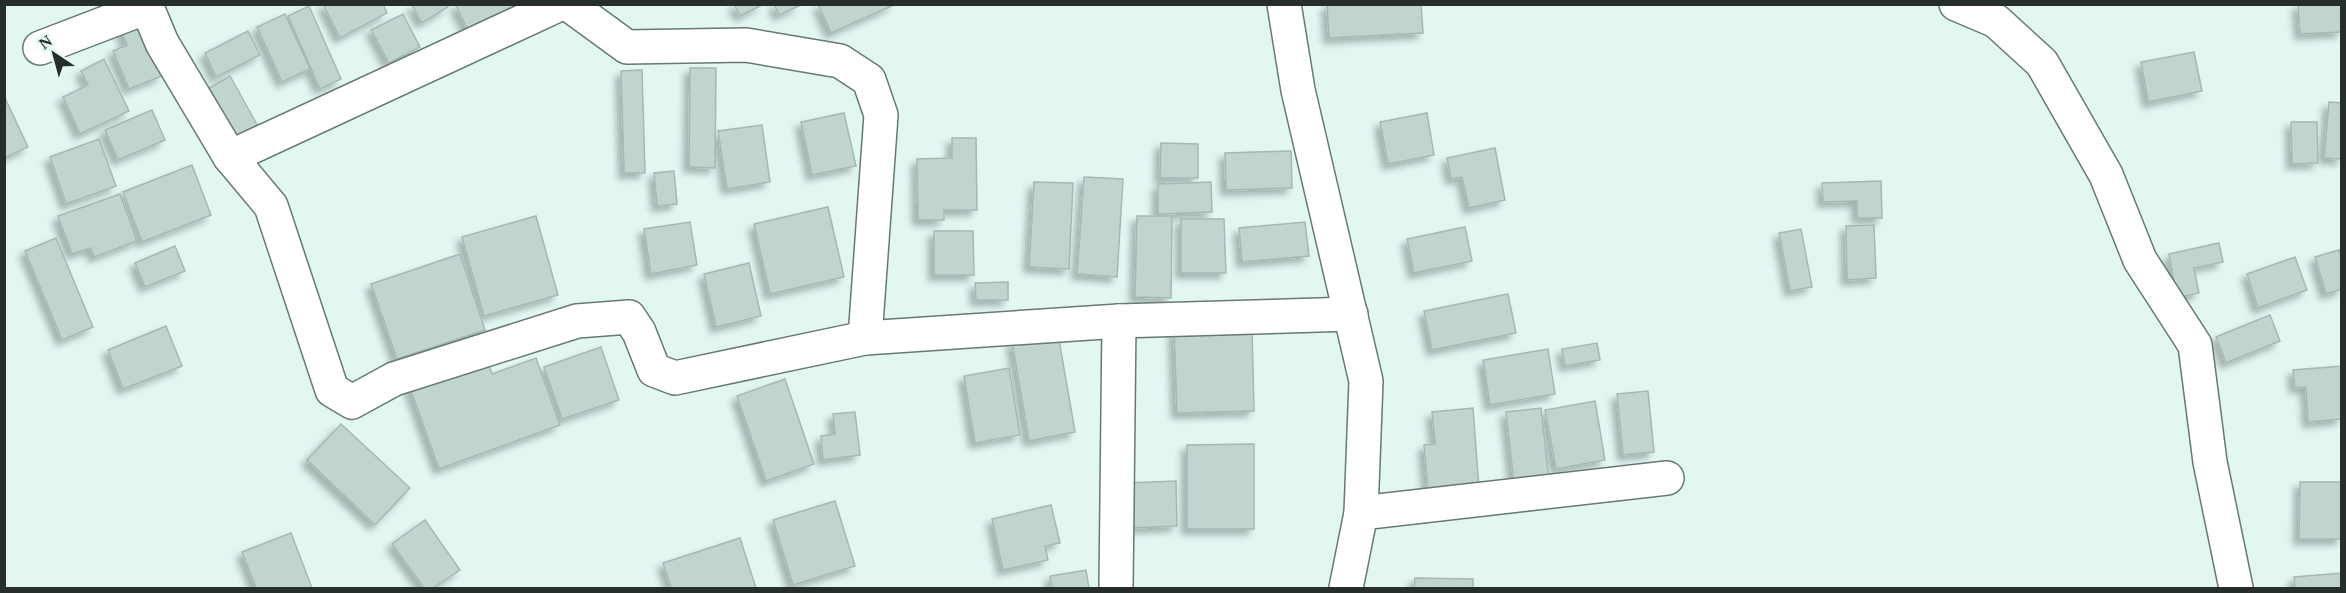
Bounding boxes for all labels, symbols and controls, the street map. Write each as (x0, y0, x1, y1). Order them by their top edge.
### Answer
north arrow (24, 24, 84, 84)
text: N (36, 32, 56, 53)

